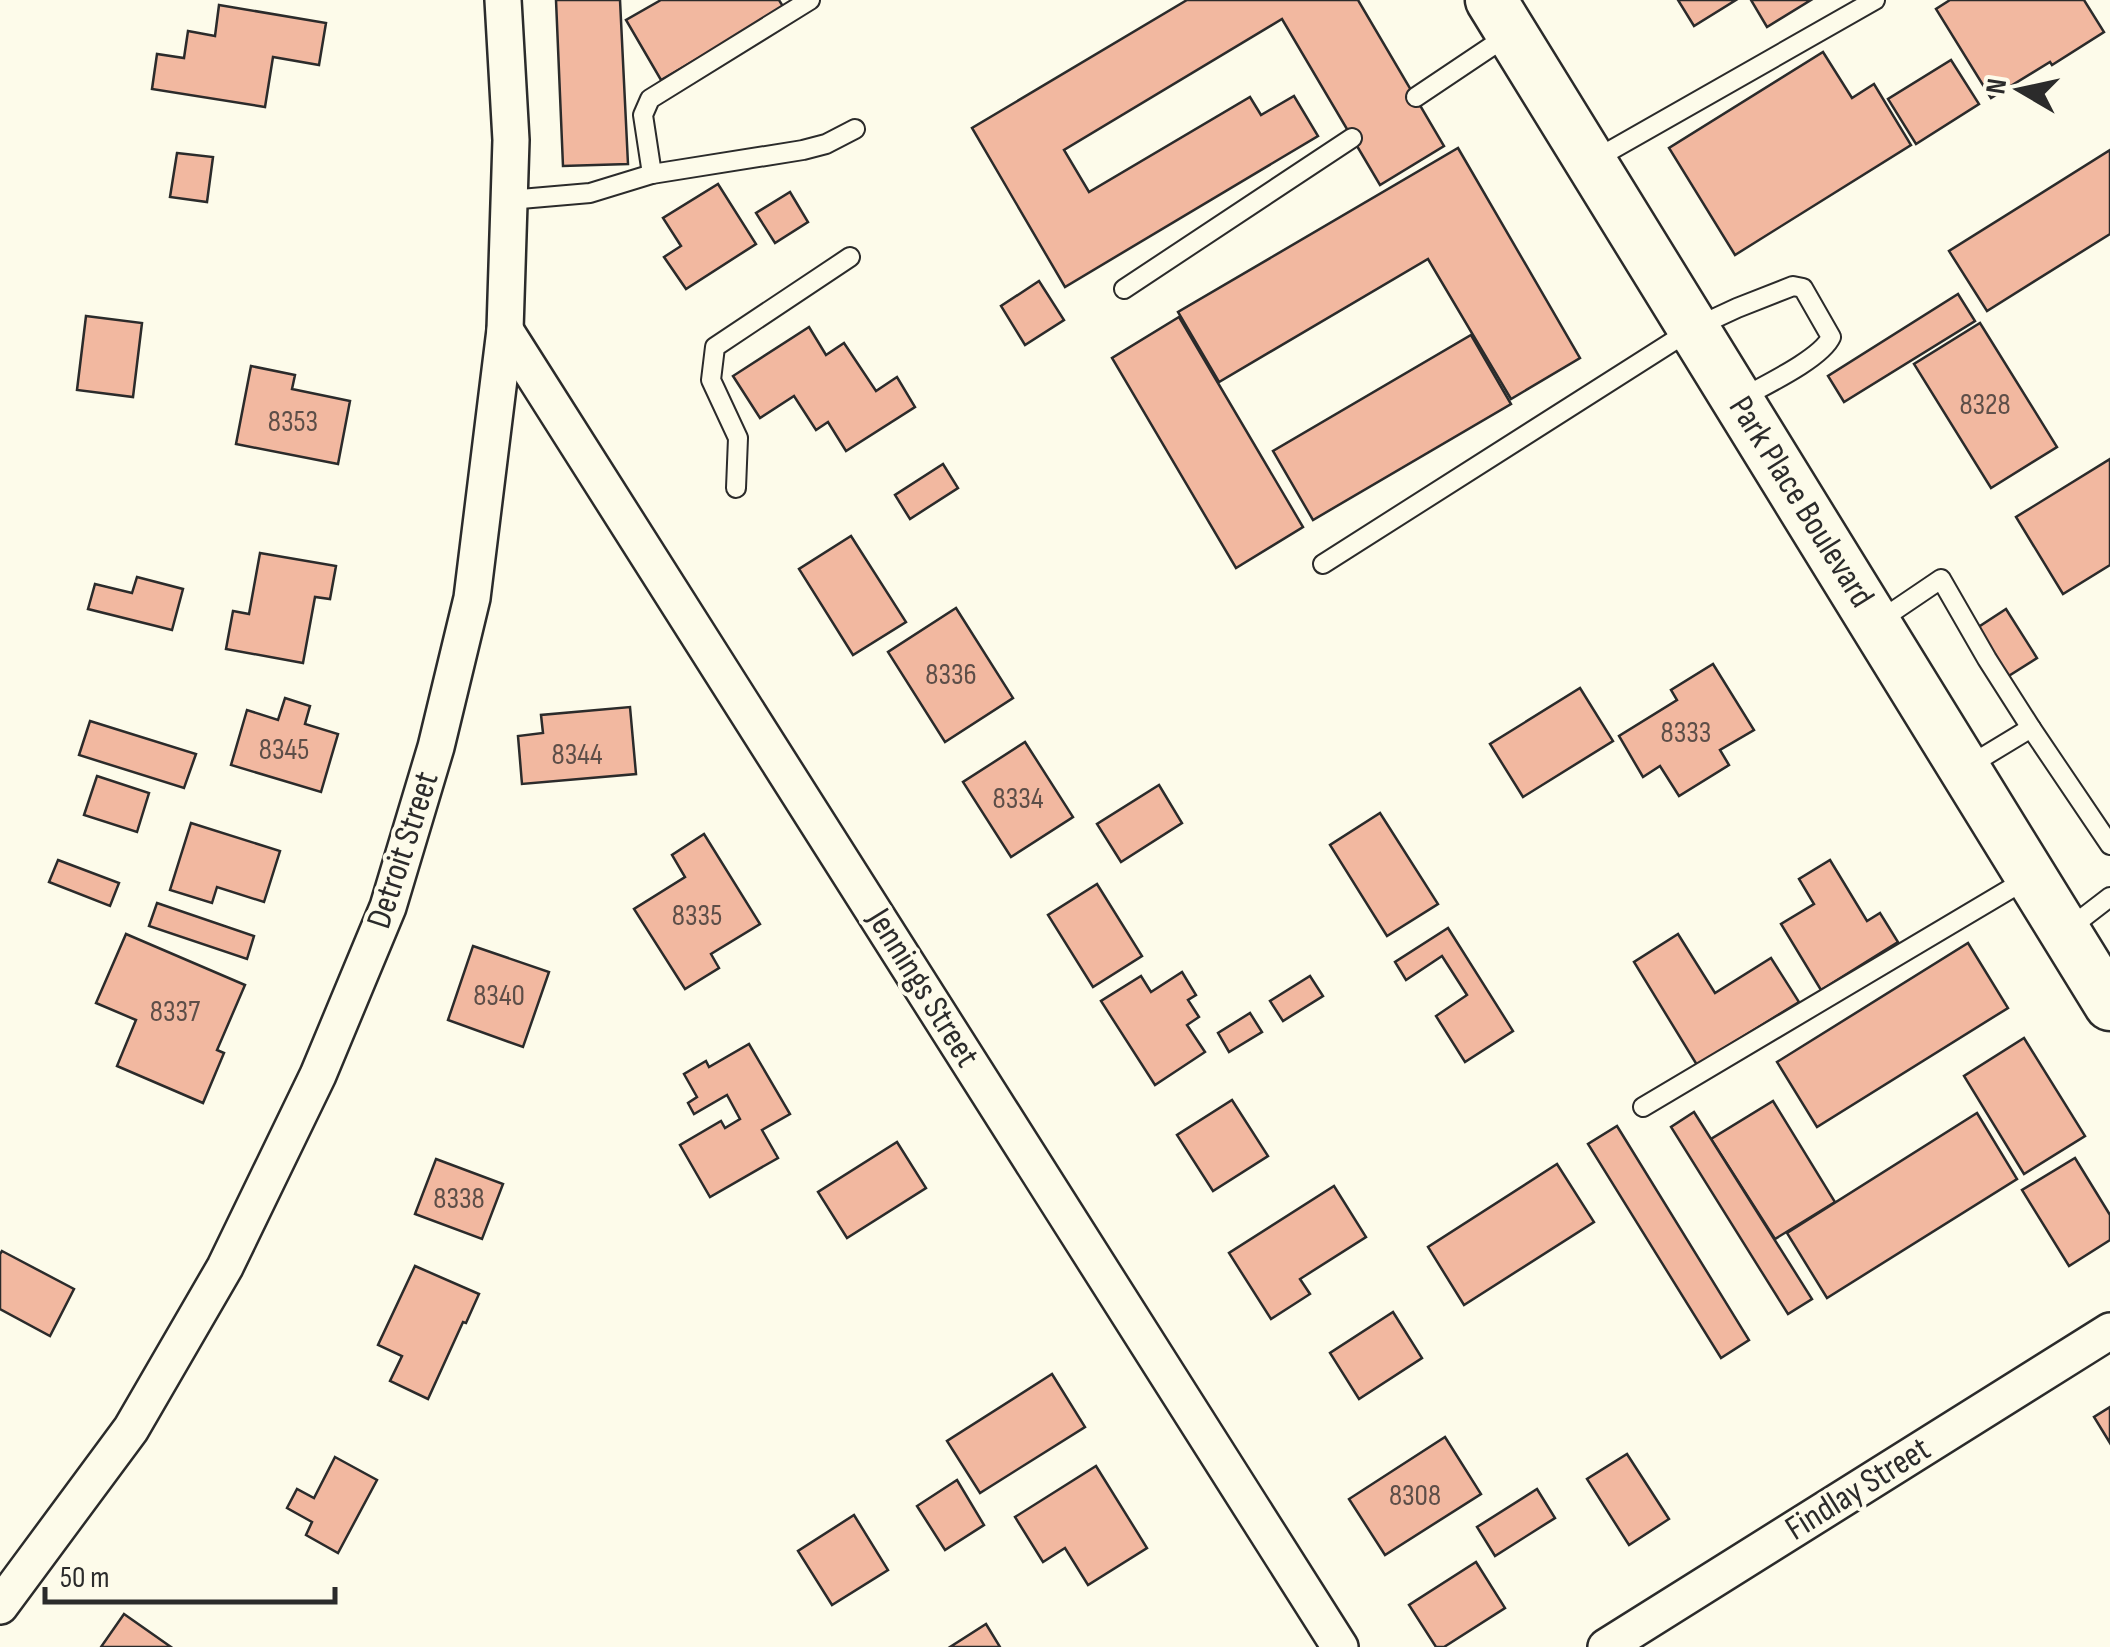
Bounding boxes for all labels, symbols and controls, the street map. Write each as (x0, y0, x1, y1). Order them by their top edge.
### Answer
north arrow (1970, 40, 2070, 140)
text: N (1979, 76, 2014, 96)
house number: 8328 (1959, 387, 2011, 423)
street label: Park Place Boulevard (1719, 389, 1883, 615)
house number: 8353 (268, 404, 318, 440)
house number: 8336 (925, 657, 977, 693)
house number: 8333 (1661, 715, 1711, 751)
house number: 8345 (259, 732, 309, 768)
house number: 8344 (552, 737, 602, 773)
street label: Detroit Street (357, 766, 449, 934)
house number: 8334 (993, 781, 1043, 817)
house number: 8335 (672, 898, 722, 934)
street label: Jennings Street (857, 900, 989, 1075)
house number: 8340 (473, 978, 525, 1014)
house number: 8337 (150, 994, 200, 1030)
house number: 8338 (433, 1181, 485, 1217)
street label: Findlay Street (1778, 1428, 1938, 1550)
house number: 8308 (1389, 1478, 1441, 1514)
scale bar (45, 1542, 335, 1604)
text: 50 m (60, 1560, 109, 1596)

